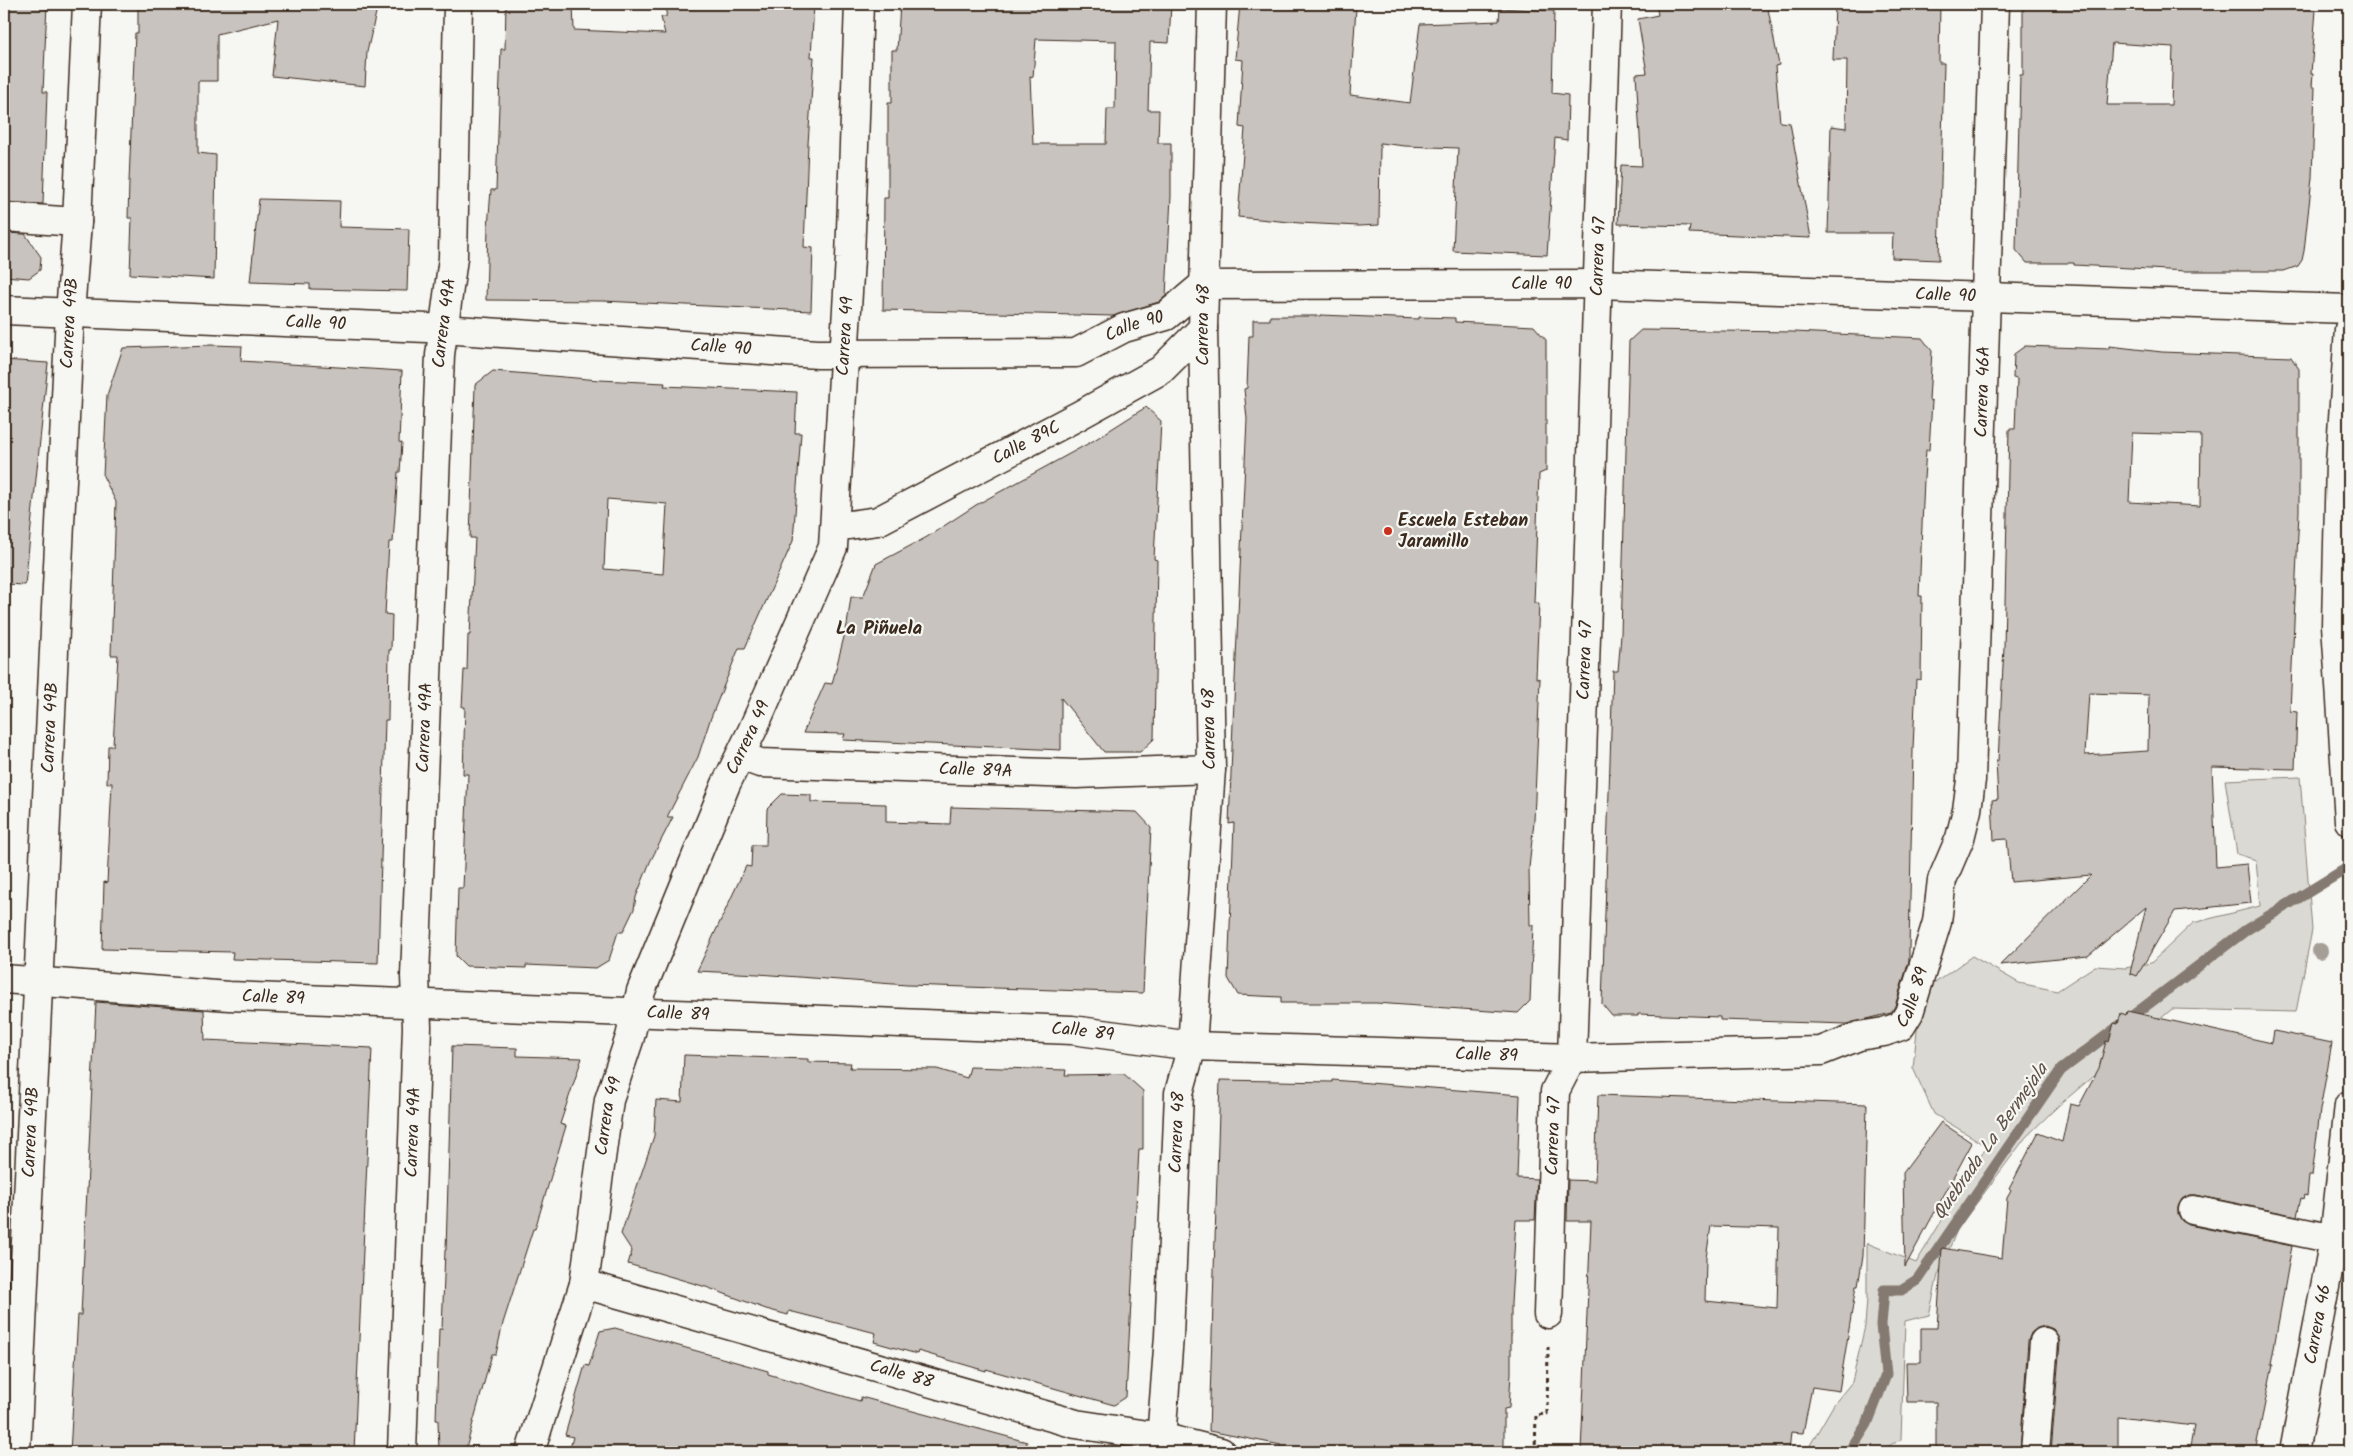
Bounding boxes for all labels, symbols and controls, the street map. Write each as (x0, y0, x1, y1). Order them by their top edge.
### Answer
street label: Carrera 47 (1583, 216, 1614, 297)
street label: Calle 90 (1511, 270, 1572, 299)
street label: Carrera 49A (425, 276, 465, 369)
street label: Carrera 49B (53, 277, 87, 369)
street label: Calle 90 (1914, 280, 1977, 311)
street label: Carrera 48 (1188, 284, 1219, 366)
street label: Carrera 49 (829, 295, 862, 377)
street label: Calle 90 (1100, 303, 1168, 350)
street label: Calle 90 (285, 307, 347, 339)
street label: Calle 90 (689, 331, 752, 364)
street label: Carrera 46A (1967, 345, 1999, 438)
street label: Calle 89C (987, 413, 1066, 473)
place label: Escuela Esteban Jaramillo (1398, 507, 1528, 557)
marker: Escuela Esteban Jaramillo (1382, 525, 1394, 537)
district label: La Piñuela (836, 614, 923, 644)
street label: Carrera 47 (1569, 620, 1601, 700)
street label: Carrera 49B (34, 682, 67, 774)
street label: Carrera 49A (409, 682, 441, 773)
street label: Carrera 48 (1195, 688, 1225, 770)
street label: Carrera 49 (718, 696, 778, 780)
street label: Calle 89A (938, 755, 1013, 786)
street label: Calle 89 (1888, 963, 1937, 1034)
street label: Calle 89 (241, 982, 306, 1014)
street label: Calle 89 (646, 998, 710, 1030)
street label: Calle 89 (1051, 1015, 1116, 1050)
street label: Calle 89 (1454, 1040, 1519, 1071)
water label: Quebrada La Bermejala (1925, 1056, 2057, 1227)
street label: Carrera 49 (587, 1073, 630, 1157)
street label: Carrera 49B (15, 1086, 48, 1179)
street label: Carrera 49A (397, 1086, 429, 1178)
street label: Carrera 48 (1161, 1091, 1194, 1174)
street label: Carrera 47 (1538, 1095, 1569, 1176)
street label: Carrera 46 (2296, 1282, 2340, 1367)
street label: Calle 88 (866, 1351, 937, 1397)

